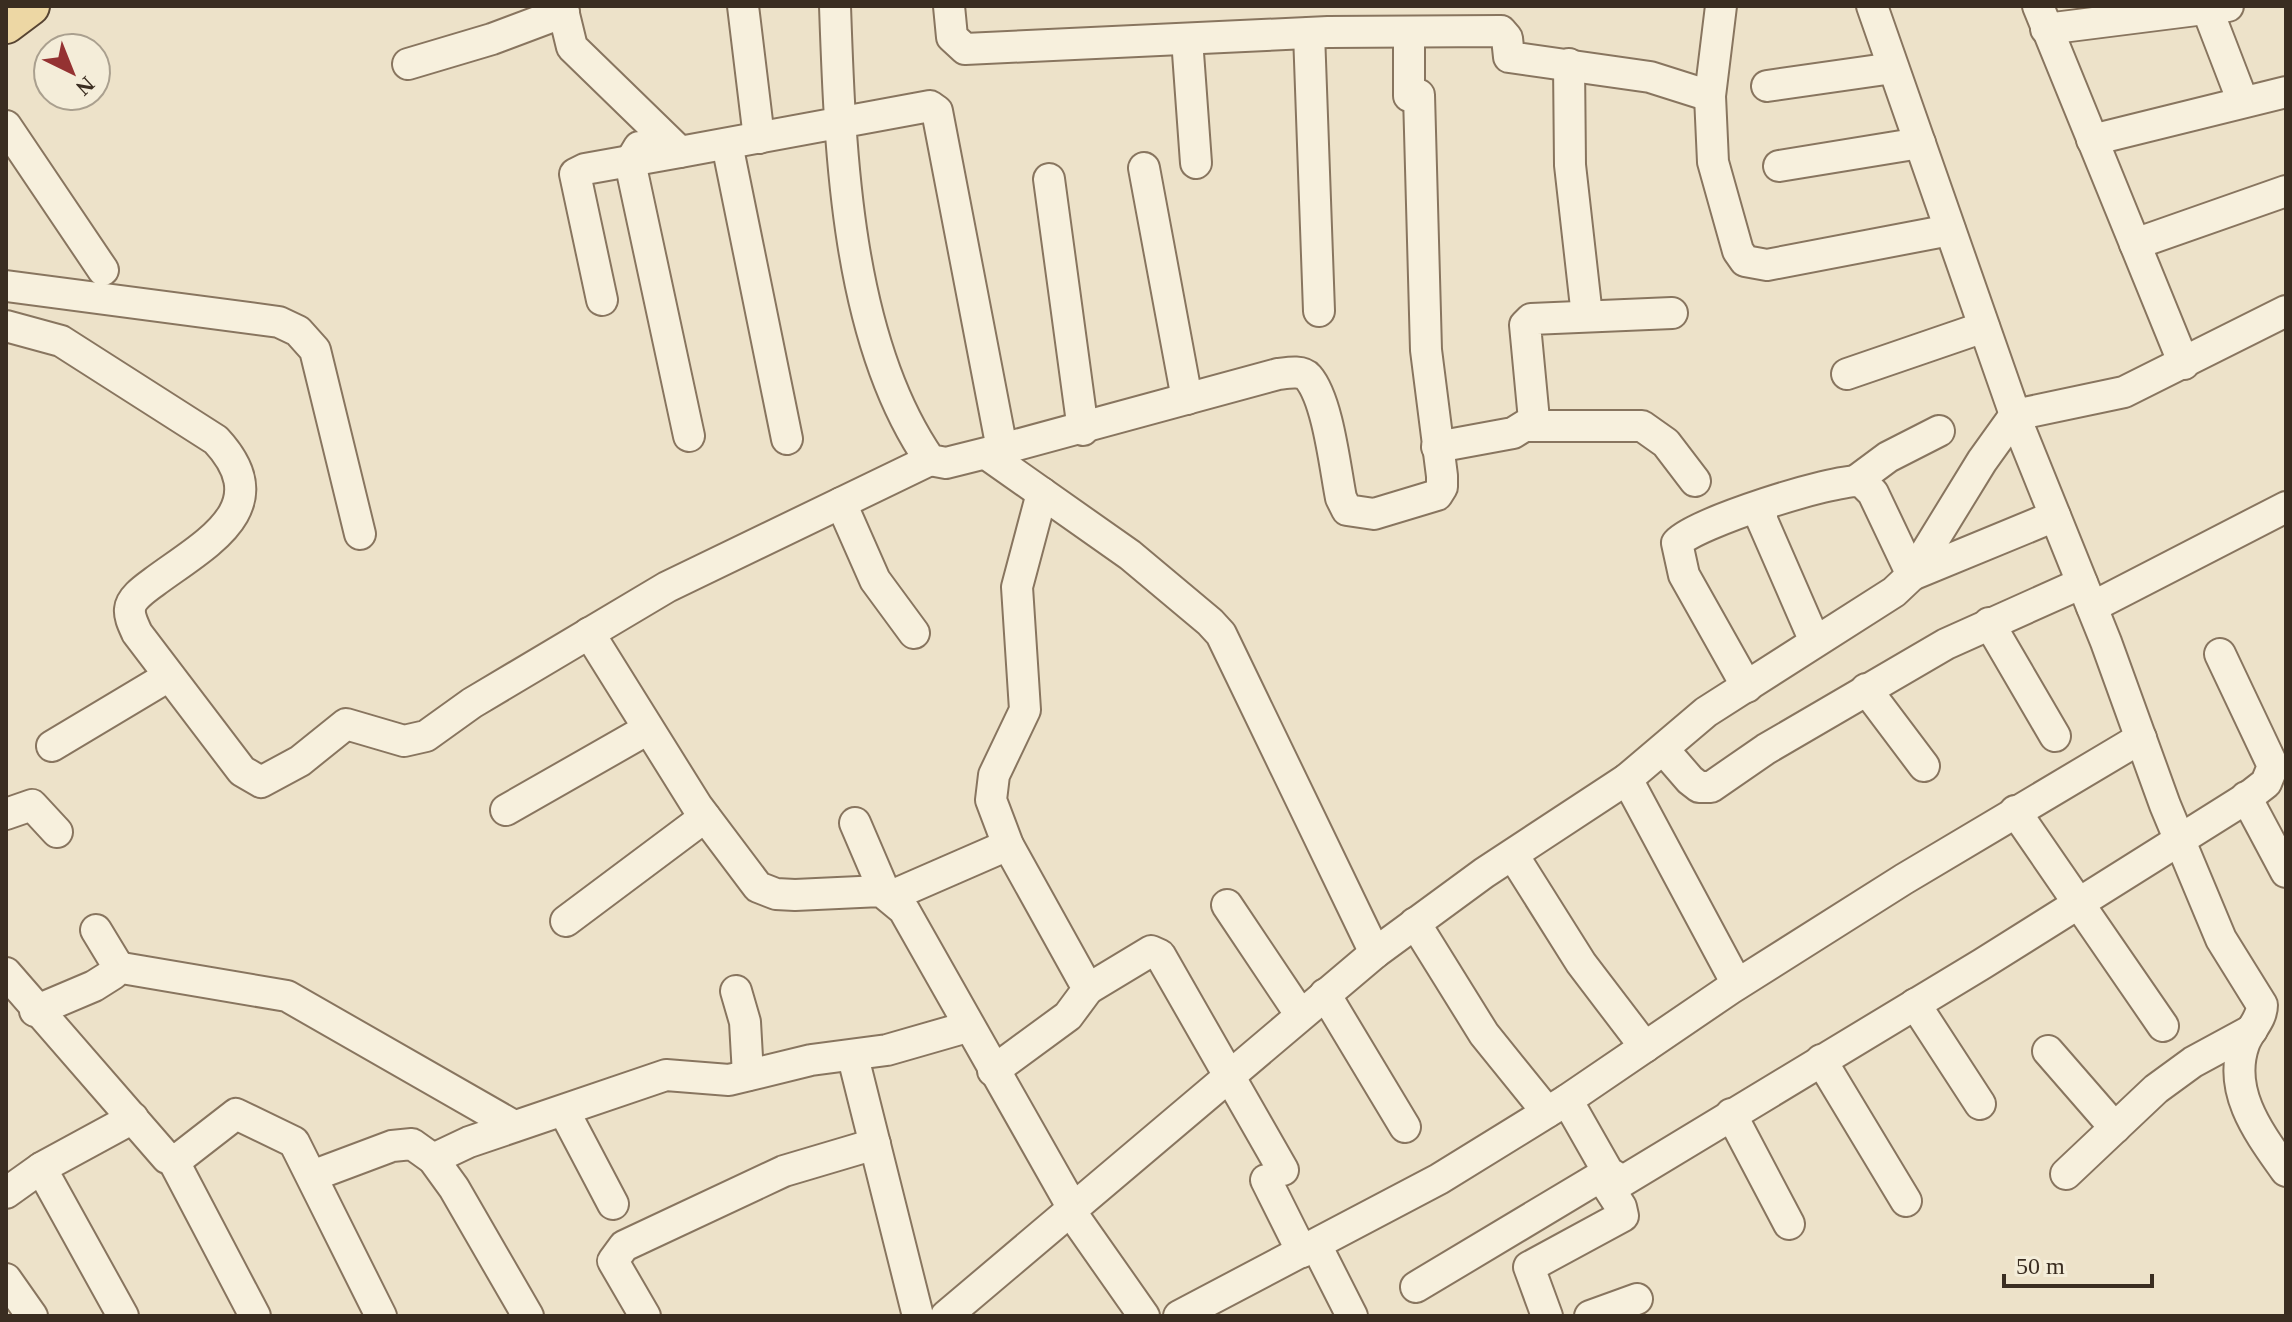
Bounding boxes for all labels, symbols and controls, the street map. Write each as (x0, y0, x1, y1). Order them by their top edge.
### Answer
north arrow (32, 32, 112, 112)
text: N (71, 72, 100, 101)
scale bar (2004, 1238, 2152, 1288)
text: 50 m (2016, 1253, 2065, 1279)

